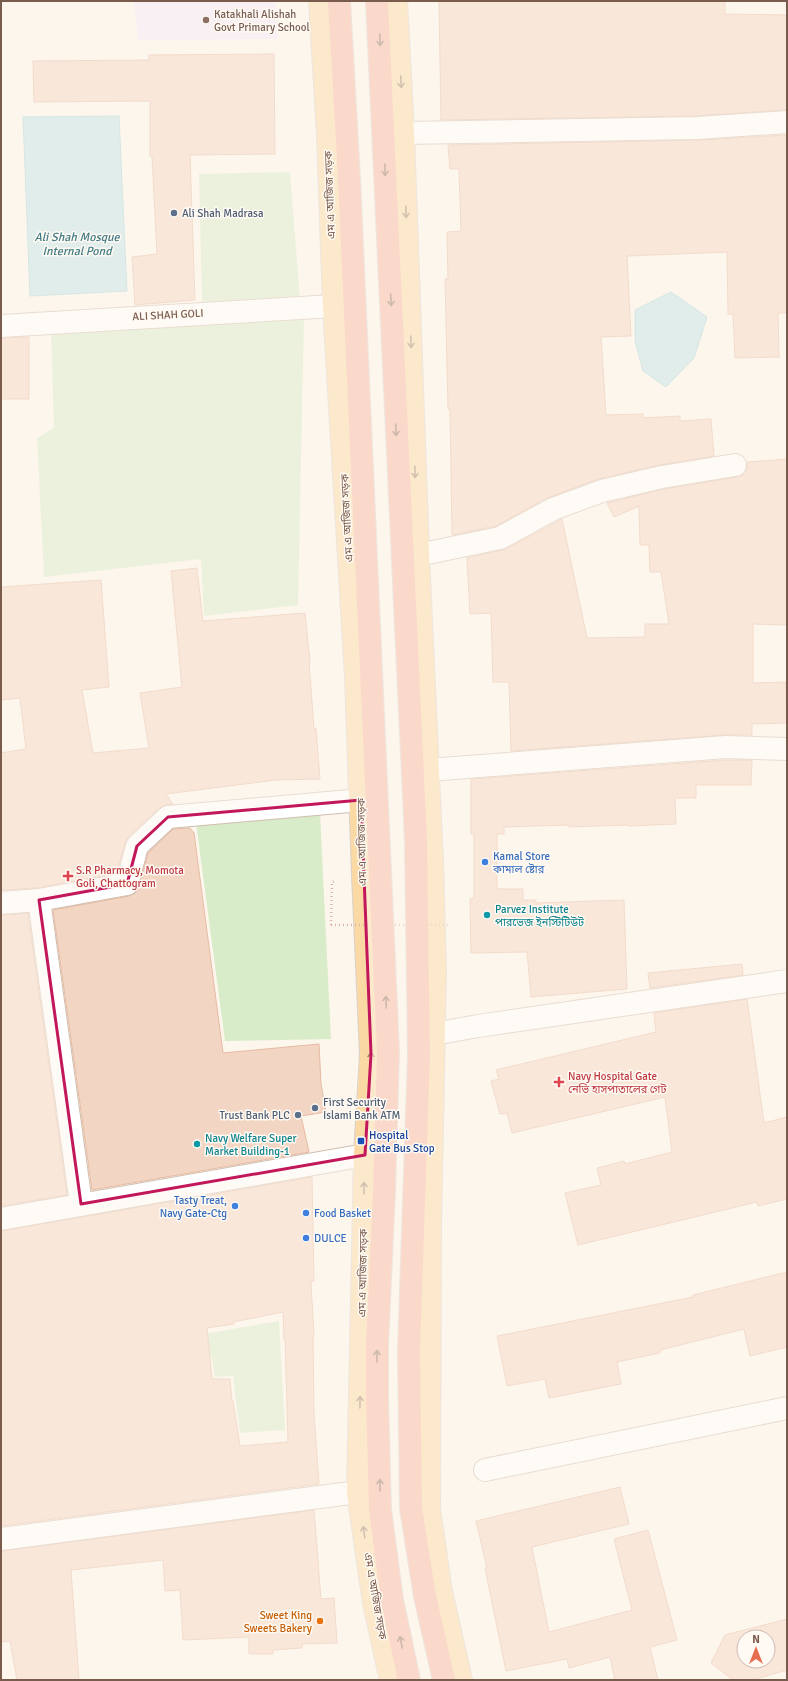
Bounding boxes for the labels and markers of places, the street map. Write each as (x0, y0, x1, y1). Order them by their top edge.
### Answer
place label: Katakhali Alishah Govt Primary School (214, 8, 310, 34)
marker: Katakhali Alishah Govt Primary School (201, 15, 211, 25)
place label: Ali Shah Madrasa (182, 207, 264, 220)
marker: Ali Shah Madrasa (169, 208, 179, 218)
place label: Kamal Store কামাল ষ্টোর (492, 850, 550, 876)
marker: Kamal Store কামাল ষ্টোর (480, 857, 490, 867)
place label: S.R Pharmacy, Momota Goli, Chattogram (76, 864, 184, 890)
marker: S.R Pharmacy, Momota Goli, Chattogram (63, 871, 73, 881)
place label: Parvez Institute পারভেজ ইনস্টিটিউট (495, 903, 585, 929)
marker: Parvez Institute পারভেজ ইনস্টিটিউট (482, 910, 492, 920)
place label: Navy Hospital Gate নেভি হাসপাতালের গেট (568, 1070, 667, 1096)
marker: Navy Hospital Gate নেভি হাসপাতালের গেট (553, 1076, 565, 1088)
place label: First Security Islami Bank ATM (323, 1096, 400, 1122)
marker: First Security Islami Bank ATM (310, 1103, 320, 1113)
place label: Trust Bank PLC (219, 1109, 290, 1122)
marker: Trust Bank PLC (293, 1110, 303, 1120)
place label: Hospital Gate Bus Stop (369, 1129, 435, 1155)
place label: Navy Welfare Super Market Building-1 (205, 1132, 297, 1158)
marker: Hospital Gate Bus Stop (356, 1136, 366, 1146)
marker: Navy Welfare Super Market Building-1 (192, 1139, 202, 1149)
place label: Tasty Treat, Navy Gate-Ctg (160, 1194, 227, 1220)
marker: Tasty Treat, Navy Gate-Ctg (230, 1201, 240, 1211)
place label: Food Basket (314, 1207, 371, 1220)
marker: Food Basket (301, 1208, 311, 1218)
place label: DULCE (314, 1232, 347, 1245)
marker: DULCE (301, 1233, 311, 1243)
place label: Sweet King Sweets Bakery (244, 1609, 313, 1635)
marker: Sweet King Sweets Bakery (315, 1616, 325, 1626)

